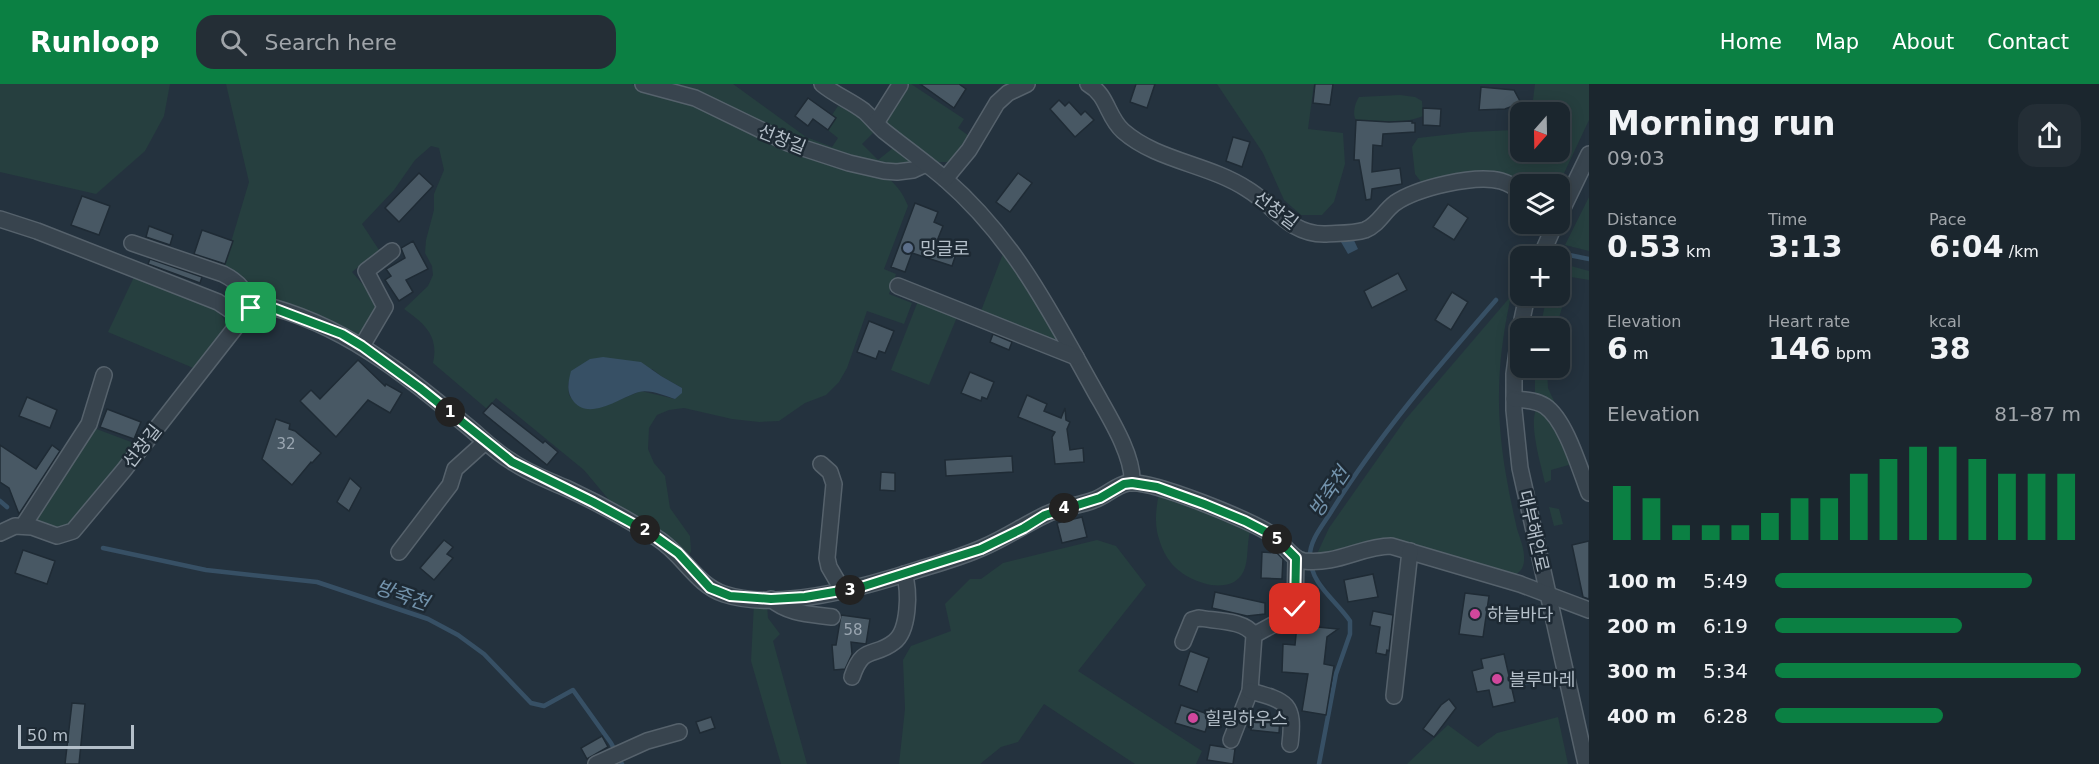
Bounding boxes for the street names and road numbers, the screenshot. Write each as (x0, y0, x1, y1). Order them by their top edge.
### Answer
street label: 선창길 (755, 120, 809, 158)
street label: 선창길 (1250, 187, 1302, 233)
street label: 선창길 (118, 420, 166, 472)
street label: 대부해안로 (1514, 488, 1554, 574)

